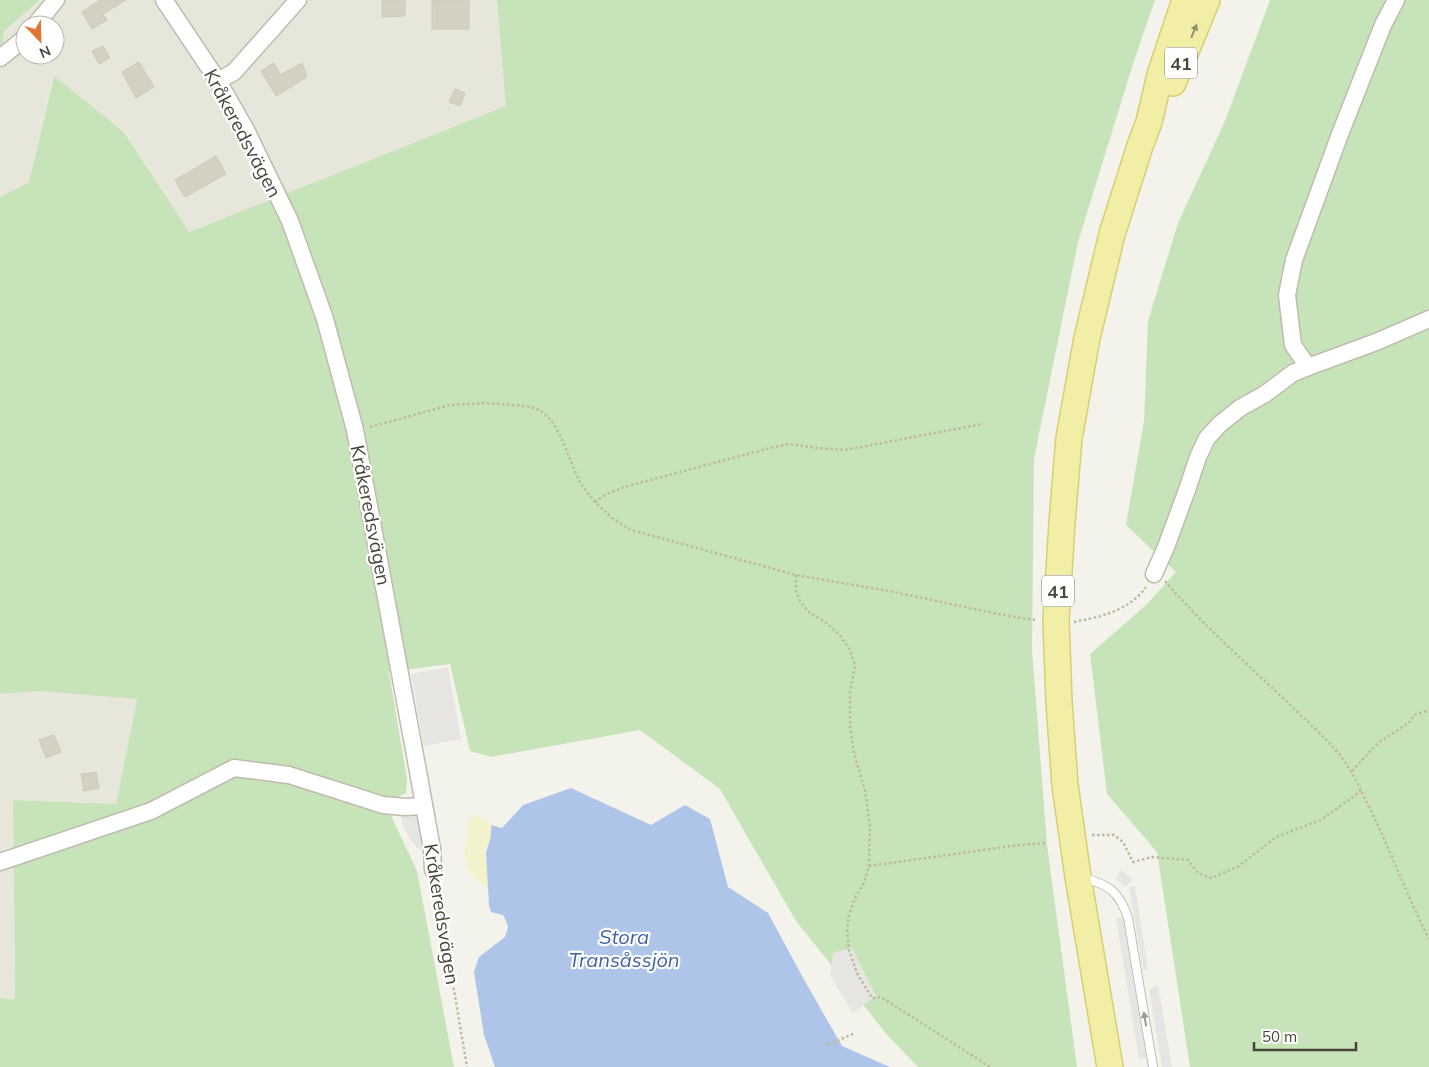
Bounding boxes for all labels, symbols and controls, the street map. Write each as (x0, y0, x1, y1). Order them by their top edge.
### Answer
north arrow (15, 15, 65, 65)
one-way arrow (1190, 23, 1198, 38)
text: N (37, 42, 53, 62)
road number: 41 (1165, 48, 1197, 78)
street label: Kråkeredsvägen (199, 65, 287, 201)
street label: Kråkeredsvägen (346, 443, 396, 587)
road number: 41 (1042, 576, 1074, 606)
street label: Kråkeredsvägen (419, 842, 465, 986)
water label: Stora Transåssjön (568, 924, 680, 972)
one-way arrow (1141, 1011, 1149, 1027)
scale bar (1254, 1020, 1356, 1052)
text: 50 m (1262, 1027, 1297, 1046)

